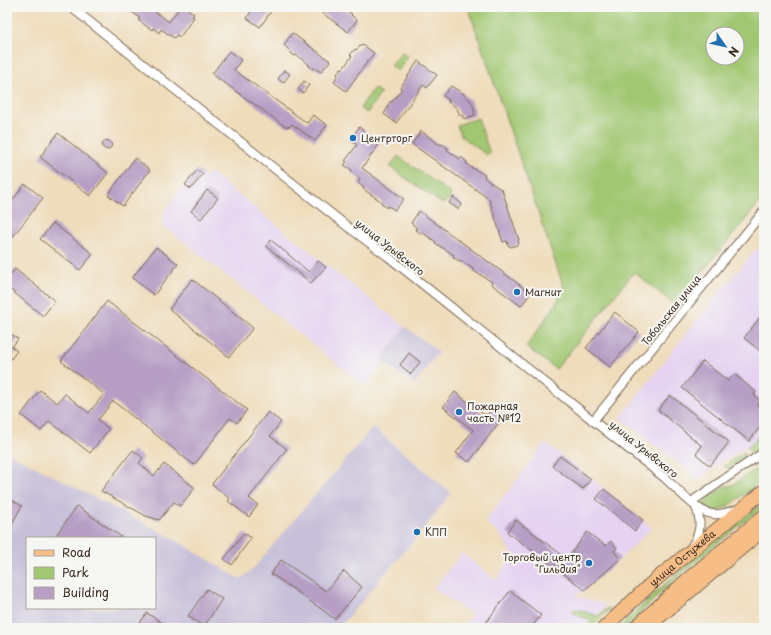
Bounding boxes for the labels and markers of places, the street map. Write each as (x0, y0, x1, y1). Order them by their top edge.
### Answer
place label: Центрторг (361, 130, 413, 145)
marker: Центрторг (348, 133, 358, 143)
place label: Магнит (525, 284, 563, 299)
marker: Магнит (512, 287, 522, 297)
place label: Пожарная часть №12 (467, 398, 521, 425)
marker: Пожарная часть №12 (454, 407, 464, 417)
place label: КПП (425, 524, 447, 539)
marker: КПП (412, 527, 422, 537)
place label: Торговый центр "Гильдия" (502, 549, 581, 576)
marker: Торговый центр "Гильдия" (584, 558, 594, 568)

